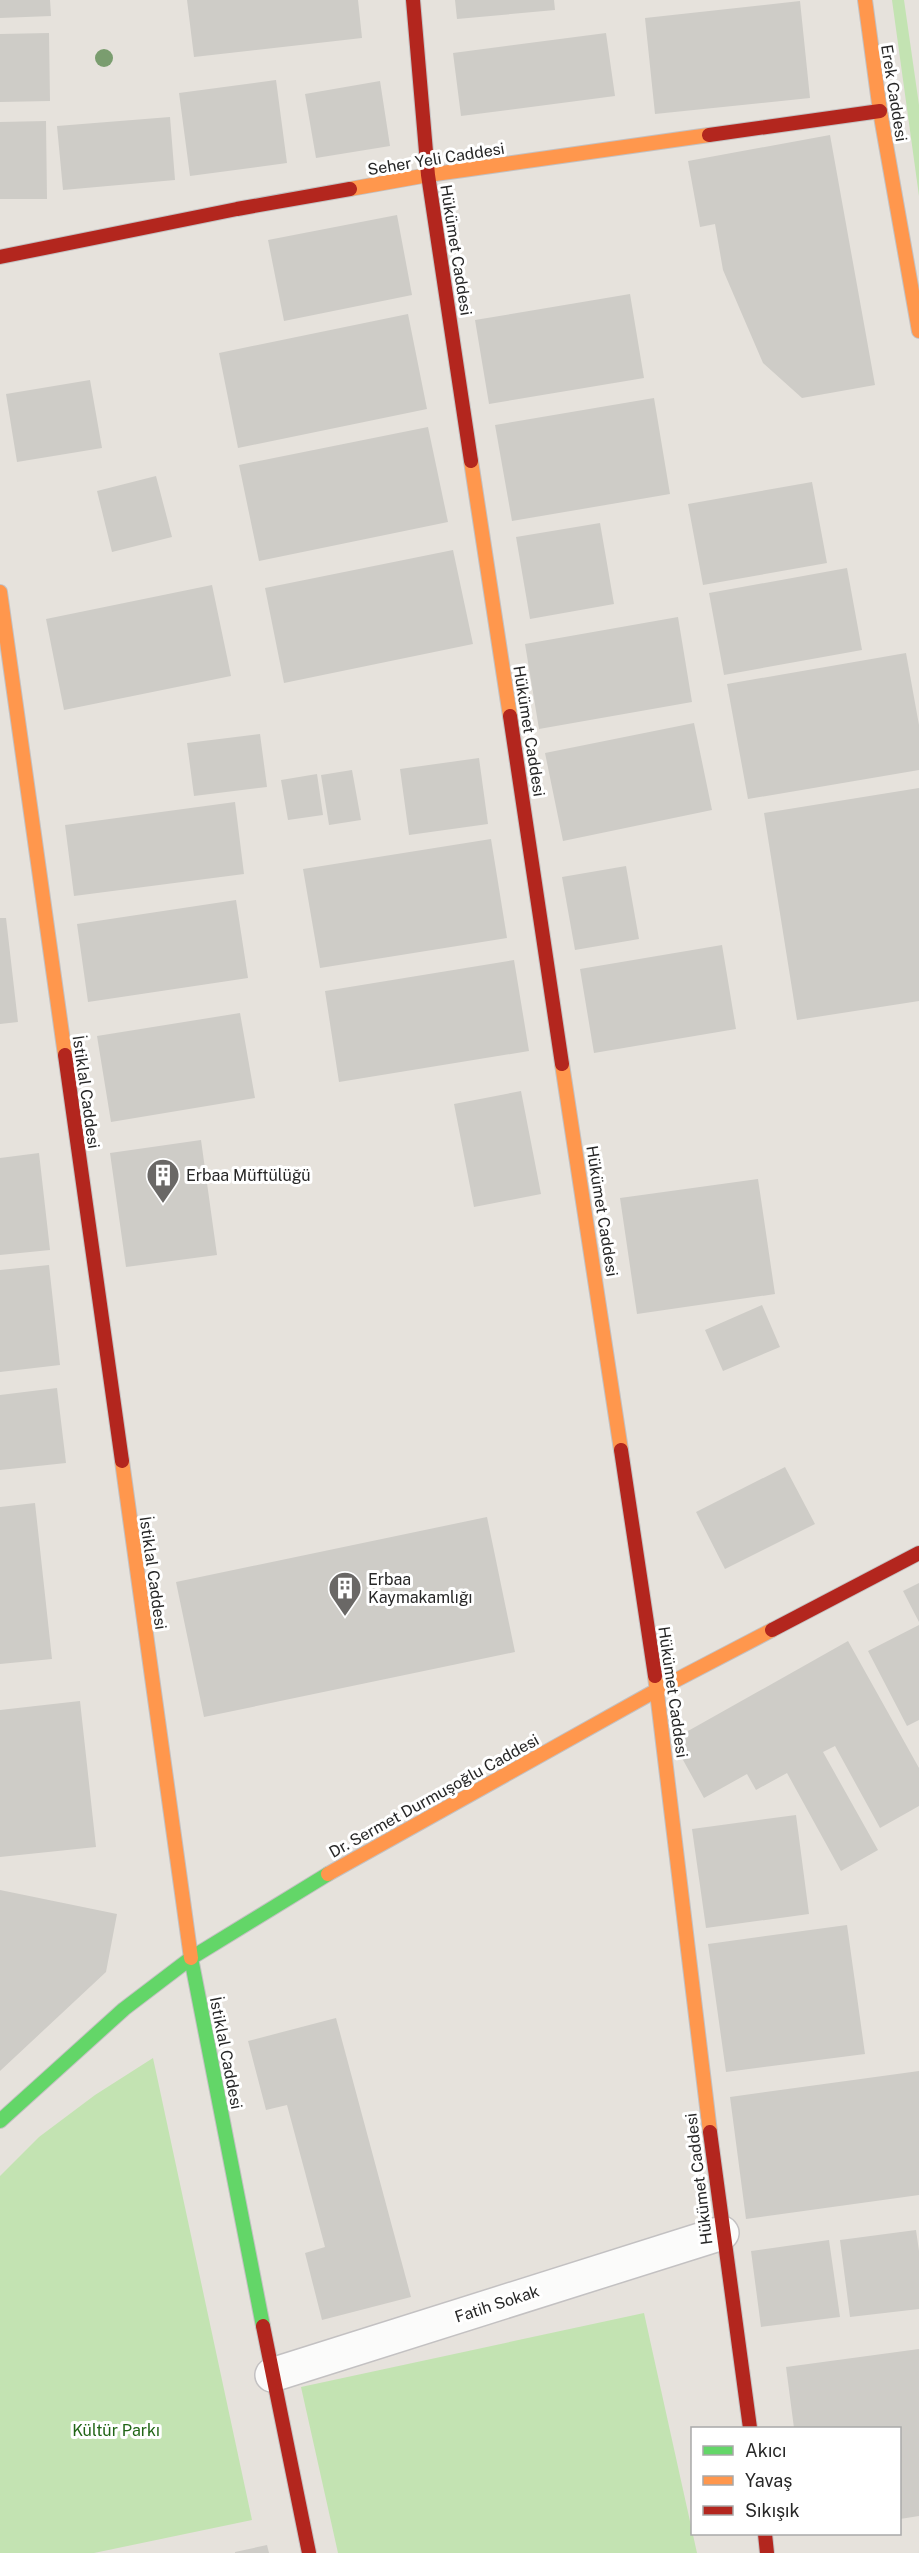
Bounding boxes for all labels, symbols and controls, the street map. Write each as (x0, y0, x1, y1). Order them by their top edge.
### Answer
street label: Erek Caddesi (877, 43, 911, 143)
street label: Seher Yeli Caddesi (366, 139, 506, 179)
street label: Hükümet Caddesi (436, 183, 476, 317)
street label: Hükümet Caddesi (509, 664, 549, 798)
street label: İstiklal Caddesi (69, 1034, 104, 1150)
street label: Hükümet Caddesi (582, 1144, 622, 1278)
building icon: Erbaa Müftülüğü (145, 1157, 181, 1204)
place label: Erbaa Müftülüğü (186, 1166, 311, 1185)
street label: İstiklal Caddesi (136, 1515, 171, 1631)
building icon: Erbaa Kaymakamlığı (327, 1570, 363, 1617)
place label: Erbaa Kaymakamlığı (368, 1570, 472, 1607)
street label: Hükümet Caddesi (654, 1625, 692, 1759)
street label: Dr. Sermet Durmuşoğlu Caddesi (326, 1730, 542, 1862)
street label: İstiklal Caddesi (206, 1995, 247, 2111)
street label: Hükümet Caddesi (682, 2112, 716, 2246)
street label: Fatih Sokak (452, 2281, 542, 2327)
park label: Kültür Parkı (72, 2421, 160, 2440)
legend (691, 2427, 901, 2535)
text: Akıcı (745, 2440, 786, 2461)
text: Yavaş (745, 2470, 792, 2491)
text: Sıkışık (745, 2500, 800, 2521)

